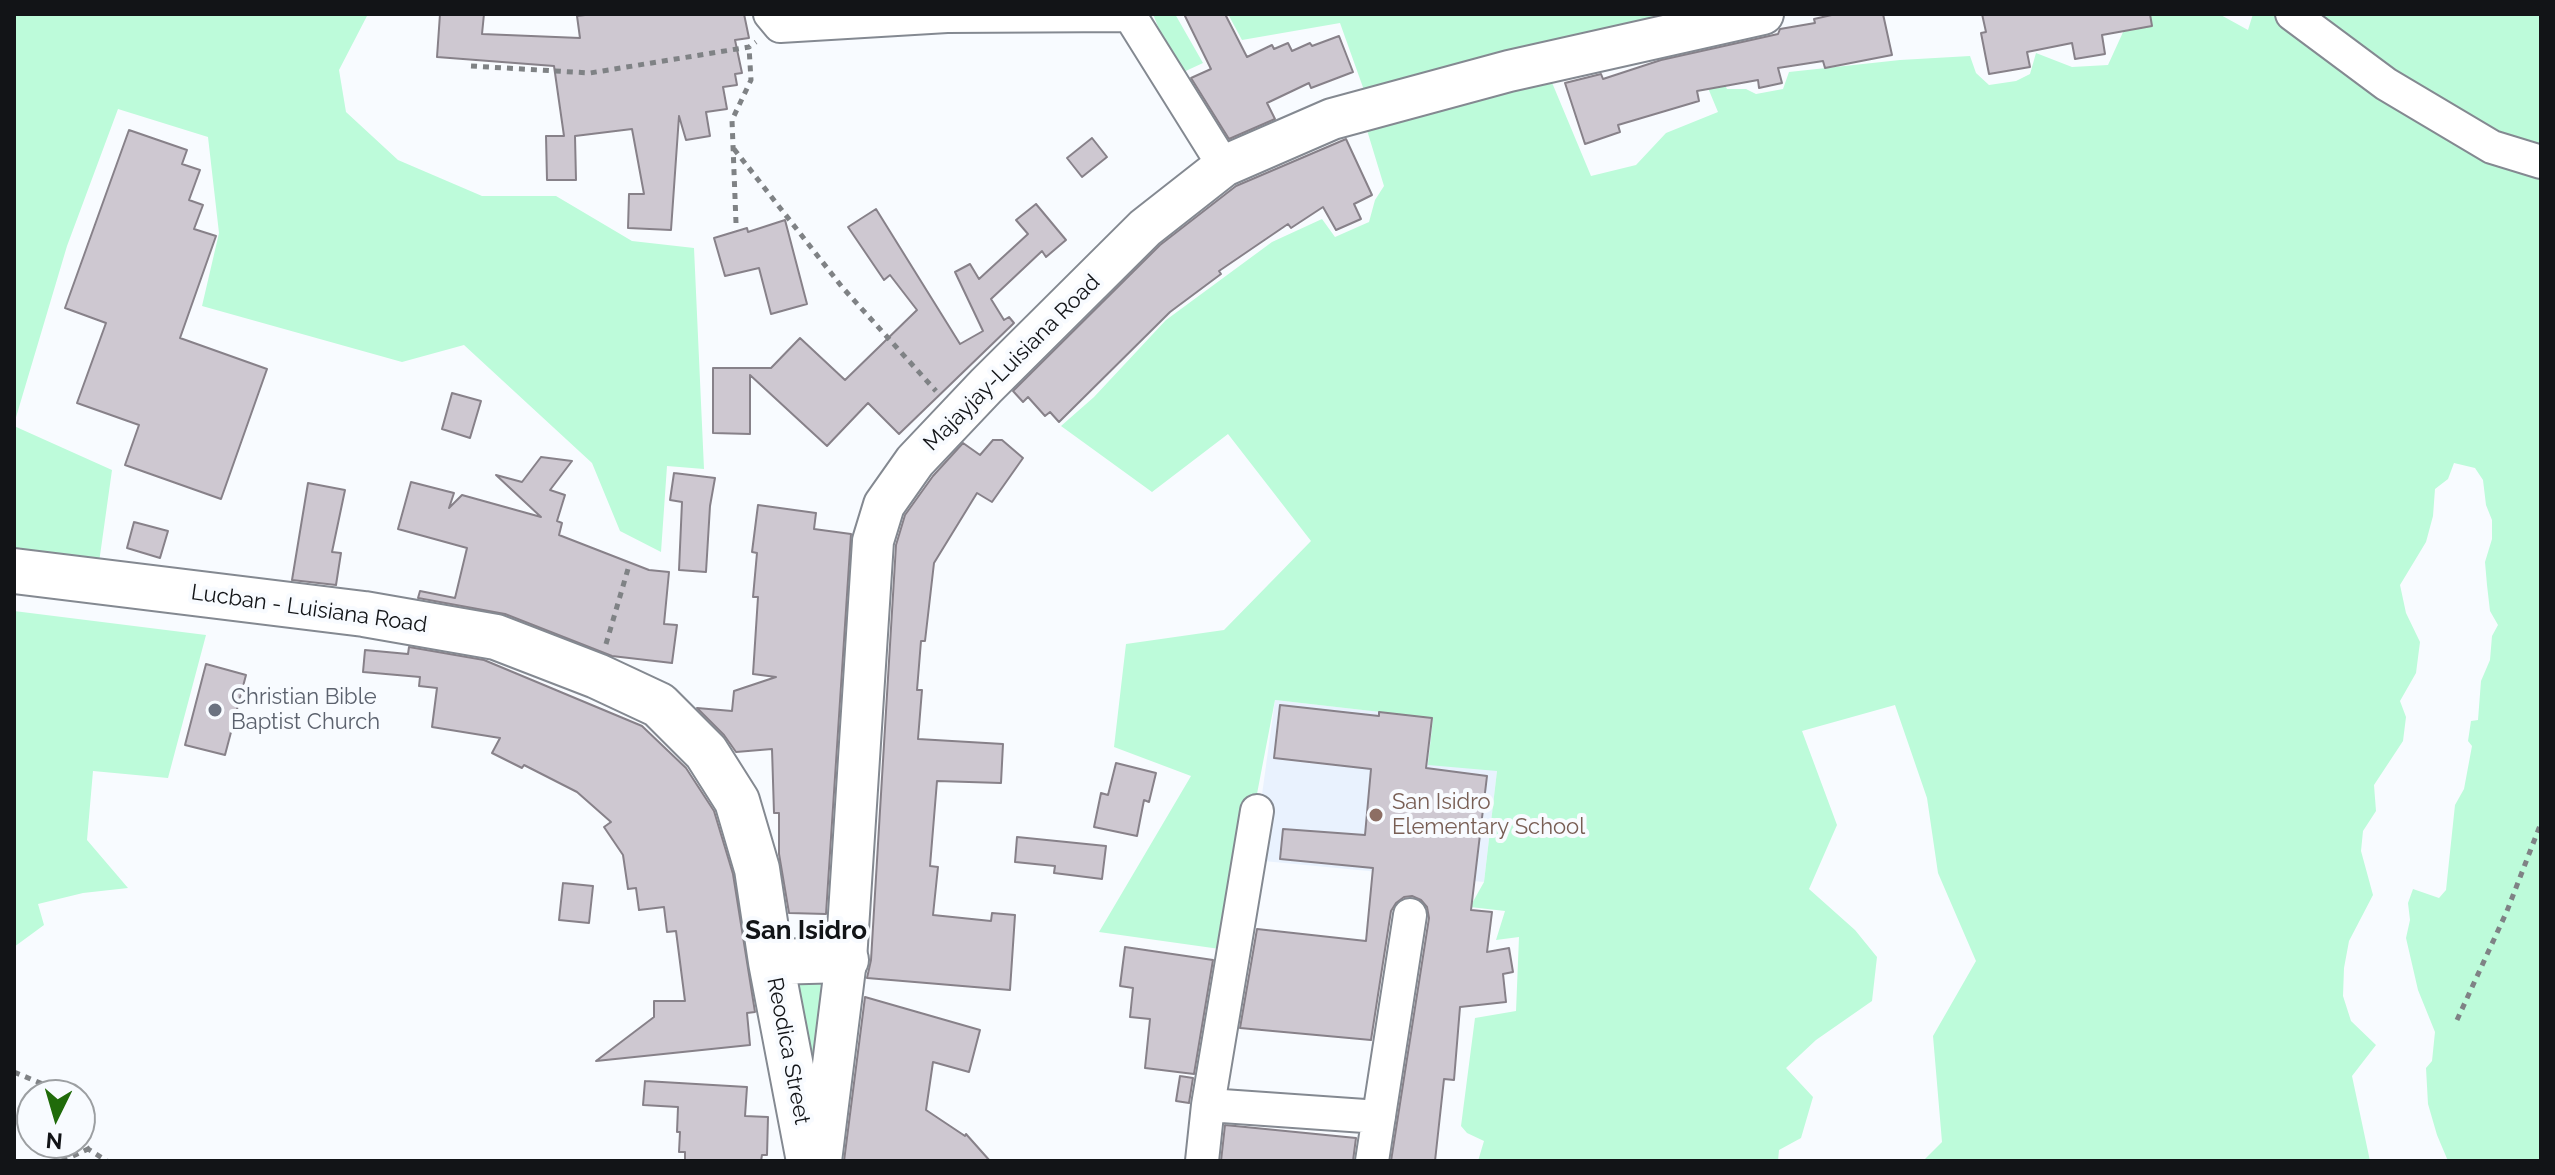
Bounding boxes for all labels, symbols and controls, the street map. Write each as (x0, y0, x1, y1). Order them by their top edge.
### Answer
street label: Majayjay-Luisiana Road (918, 269, 1106, 457)
street label: Lucban - Luisiana Road (189, 579, 429, 639)
place label: Christian Bible Baptist Church (231, 684, 380, 736)
marker: Christian Bible Baptist Church (206, 701, 224, 719)
place label: San Isidro Elementary School (1392, 789, 1585, 840)
marker: San Isidro Elementary School (1367, 806, 1385, 824)
district label: San Isidro (745, 915, 867, 947)
street label: Reodica Street (761, 975, 815, 1127)
north arrow (16, 1079, 96, 1159)
text: N (45, 1127, 64, 1155)

